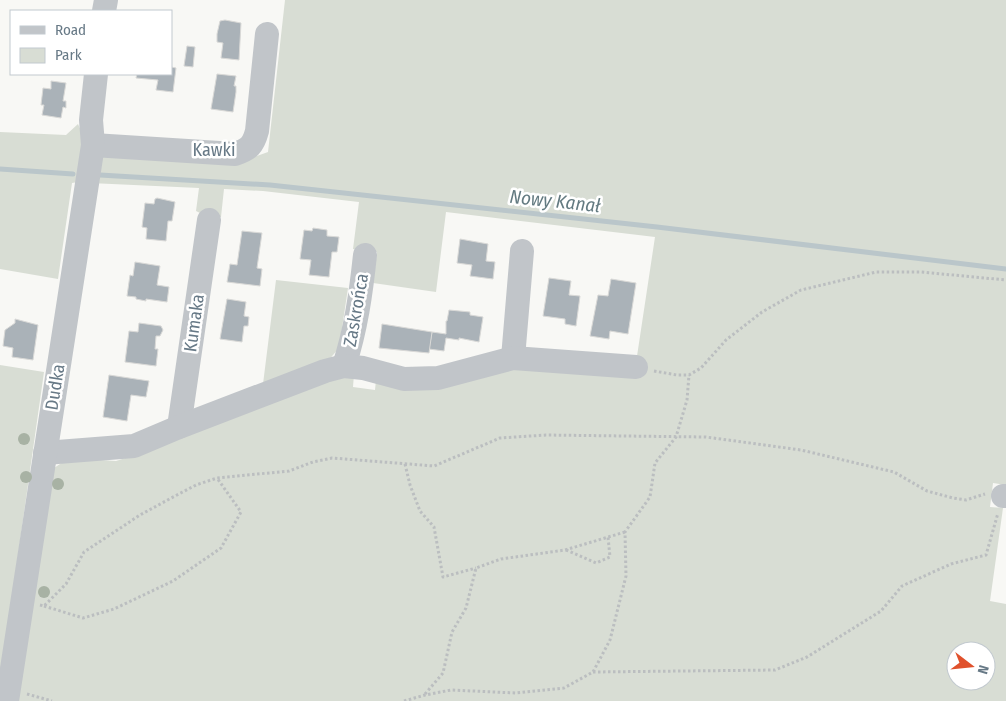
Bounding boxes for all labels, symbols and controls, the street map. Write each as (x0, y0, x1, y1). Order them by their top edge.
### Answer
legend (10, 10, 172, 75)
text: Road (55, 21, 86, 39)
text: Park (55, 46, 82, 64)
street label: Kawki (193, 139, 235, 161)
water label: Nowy Kanał (508, 185, 602, 217)
street label: Zaskrońca (339, 271, 373, 348)
street label: Kumaka (179, 292, 209, 353)
street label: Dudka (41, 362, 70, 412)
north arrow (946, 641, 996, 691)
text: N (974, 663, 992, 676)

